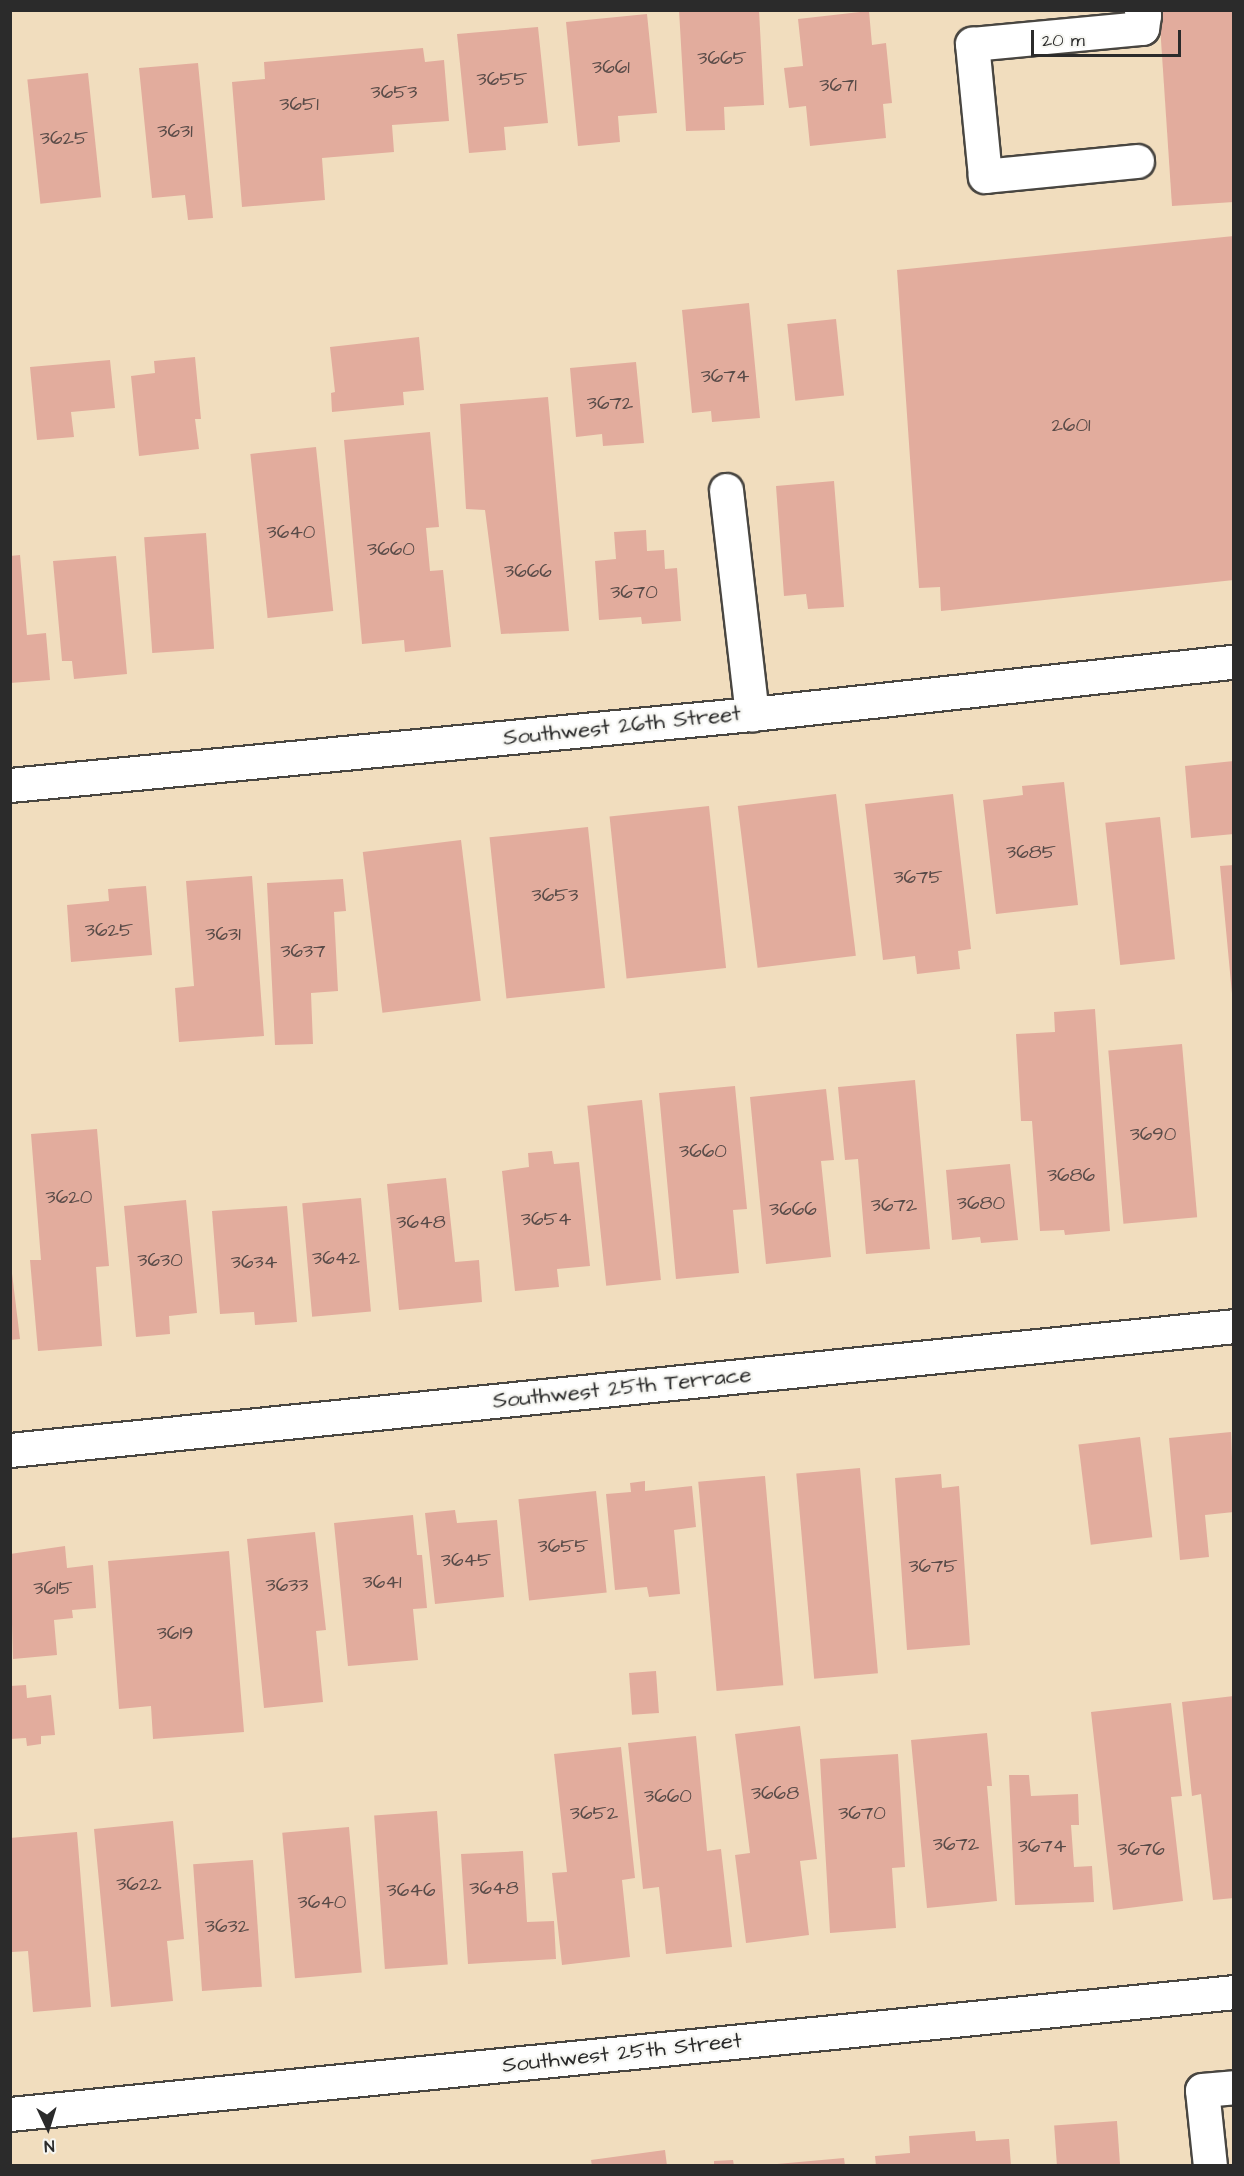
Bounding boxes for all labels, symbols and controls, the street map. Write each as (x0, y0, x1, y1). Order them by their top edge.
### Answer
scale bar (1034, 18, 1184, 56)
text: 20 m (1042, 28, 1085, 53)
house number: 3665 (697, 46, 747, 70)
house number: 3661 (592, 55, 630, 79)
house number: 3655 (476, 67, 528, 91)
house number: 3671 (819, 73, 857, 97)
house number: 3653 (370, 80, 418, 104)
house number: 3651 (279, 92, 319, 116)
house number: 3631 (157, 119, 193, 143)
house number: 3625 (40, 126, 88, 150)
house number: 3674 (701, 364, 749, 388)
house number: 3672 (587, 391, 633, 415)
house number: 2601 (1051, 413, 1091, 437)
house number: 3640 (267, 520, 315, 544)
house number: 3660 (367, 537, 415, 561)
house number: 3666 (504, 559, 552, 583)
house number: 3670 (610, 580, 658, 604)
street label: Southwest 26th Street (502, 700, 742, 752)
house number: 3685 (1006, 840, 1056, 864)
house number: 3675 (893, 865, 943, 889)
house number: 3653 (531, 883, 579, 907)
house number: 3625 (85, 918, 133, 942)
house number: 3631 (205, 922, 241, 946)
house number: 3637 (280, 939, 326, 963)
house number: 3690 (1130, 1122, 1176, 1146)
house number: 3660 (679, 1139, 727, 1163)
house number: 3686 (1047, 1163, 1095, 1187)
house number: 3620 (46, 1185, 92, 1209)
house number: 3680 (957, 1191, 1005, 1215)
house number: 3672 (871, 1193, 917, 1217)
house number: 3666 (769, 1197, 817, 1221)
house number: 3654 (521, 1207, 571, 1231)
house number: 3648 (396, 1210, 446, 1234)
house number: 3642 (312, 1246, 360, 1270)
house number: 3630 (137, 1248, 183, 1272)
house number: 3634 (231, 1250, 277, 1274)
street label: Southwest 25th Terrace (492, 1361, 752, 1415)
house number: 3655 (537, 1534, 589, 1558)
house number: 3645 (441, 1548, 491, 1572)
house number: 3675 (908, 1554, 958, 1578)
house number: 3641 (363, 1570, 401, 1594)
house number: 3633 (265, 1573, 309, 1597)
house number: 3615 (33, 1576, 73, 1600)
house number: 3619 (157, 1621, 193, 1645)
house number: 3668 (751, 1781, 799, 1805)
house number: 3660 (644, 1784, 692, 1808)
house number: 3652 (570, 1801, 618, 1825)
house number: 3670 (838, 1801, 886, 1825)
house number: 3672 (933, 1832, 979, 1856)
house number: 3674 (1018, 1834, 1066, 1858)
house number: 3676 (1117, 1837, 1165, 1861)
house number: 3622 (116, 1872, 162, 1896)
house number: 3648 (469, 1876, 519, 1900)
house number: 3646 (387, 1878, 435, 1902)
house number: 3640 (298, 1890, 346, 1914)
house number: 3632 (205, 1914, 249, 1938)
street label: Southwest 25th Street (501, 2027, 743, 2079)
north arrow (18, 2098, 78, 2158)
text: N (43, 2135, 55, 2157)

